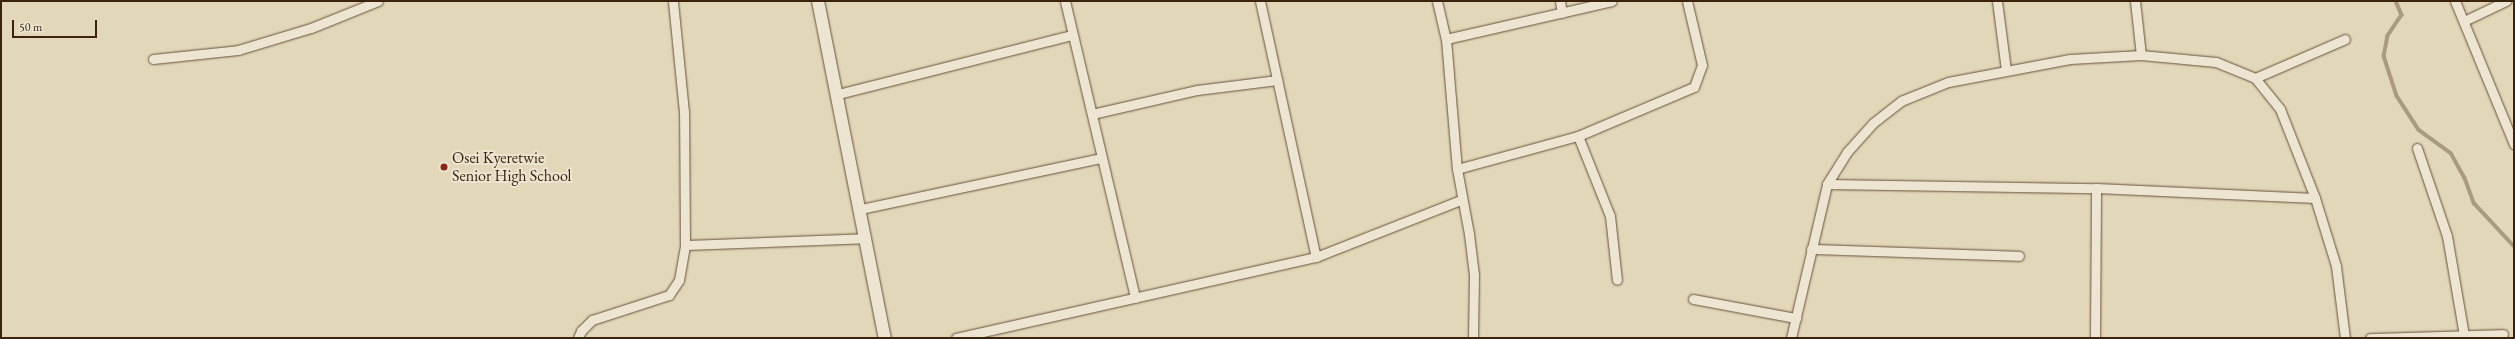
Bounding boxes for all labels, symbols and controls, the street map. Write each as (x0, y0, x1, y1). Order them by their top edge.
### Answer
scale bar (14, 12, 99, 38)
text: 50 m (19, 19, 42, 35)
place label: Osei Kyeretwie Senior High School (452, 148, 571, 186)
marker: Osei Kyeretwie Senior High School (439, 162, 449, 172)

